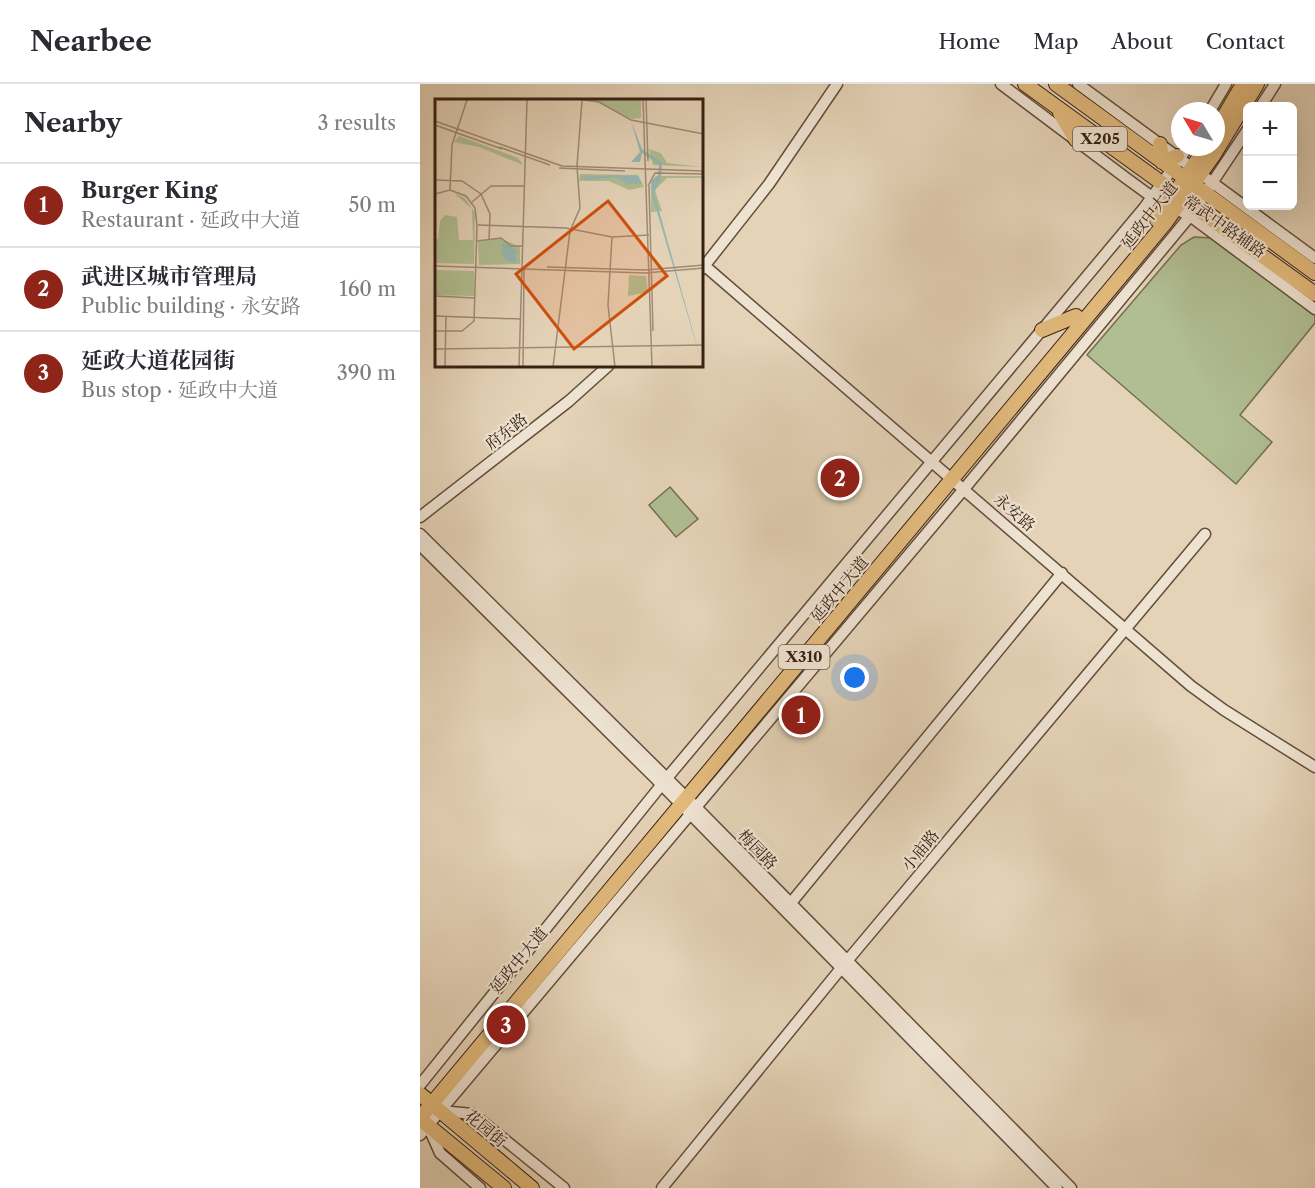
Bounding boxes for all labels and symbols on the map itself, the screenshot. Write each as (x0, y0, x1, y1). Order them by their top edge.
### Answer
inset map (435, 99, 704, 368)
north arrow (1171, 102, 1225, 156)
road number: X205 (1073, 127, 1127, 151)
street label: 延政中大道 (1116, 177, 1182, 253)
street label: 常武中路辅路 (1180, 190, 1270, 262)
street label: 府东路 (481, 408, 531, 454)
pin: 2 (820, 456, 860, 500)
street label: 永安路 (990, 489, 1040, 535)
street label: 延政中大道 (806, 552, 872, 626)
road number: X310 (778, 645, 830, 669)
your location (840, 663, 869, 692)
pin: 1 (782, 692, 820, 738)
street label: 梅园路 (734, 825, 782, 873)
street label: 小庙路 (897, 825, 943, 875)
street label: 延政中大道 (485, 923, 551, 997)
pin: 3 (486, 1002, 526, 1048)
street label: 花园街 (461, 1105, 511, 1151)

